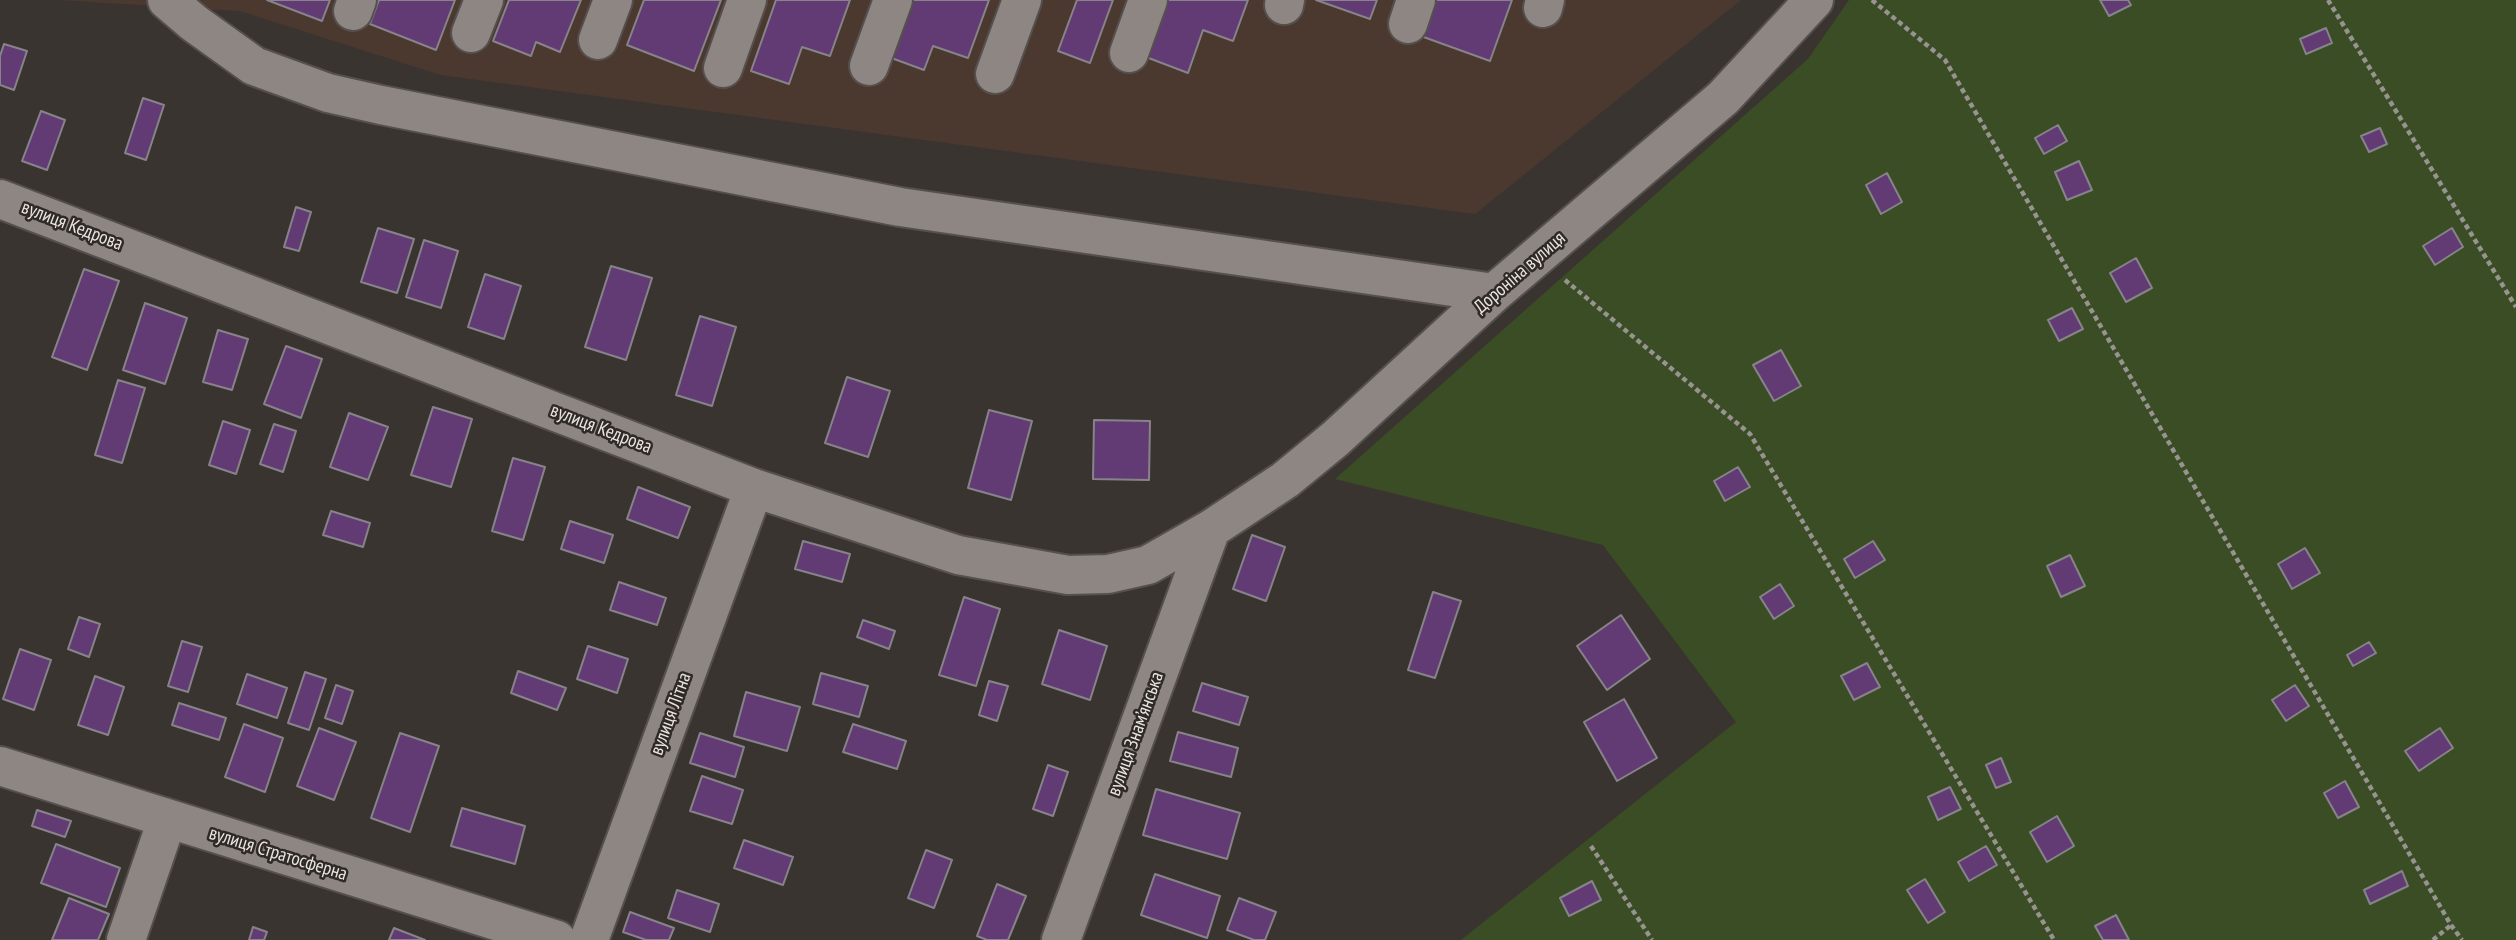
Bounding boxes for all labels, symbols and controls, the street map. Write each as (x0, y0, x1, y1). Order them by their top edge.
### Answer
street label: вулиця Кедрова (18, 196, 126, 256)
street label: Дороніна вулиця (1470, 227, 1570, 319)
street label: вулиця Кедрова (547, 399, 655, 459)
street label: вулиця Знам’янська (1103, 669, 1169, 799)
street label: вулиця Літна (646, 670, 696, 758)
street label: вулиця Стратосферна (206, 822, 350, 886)

